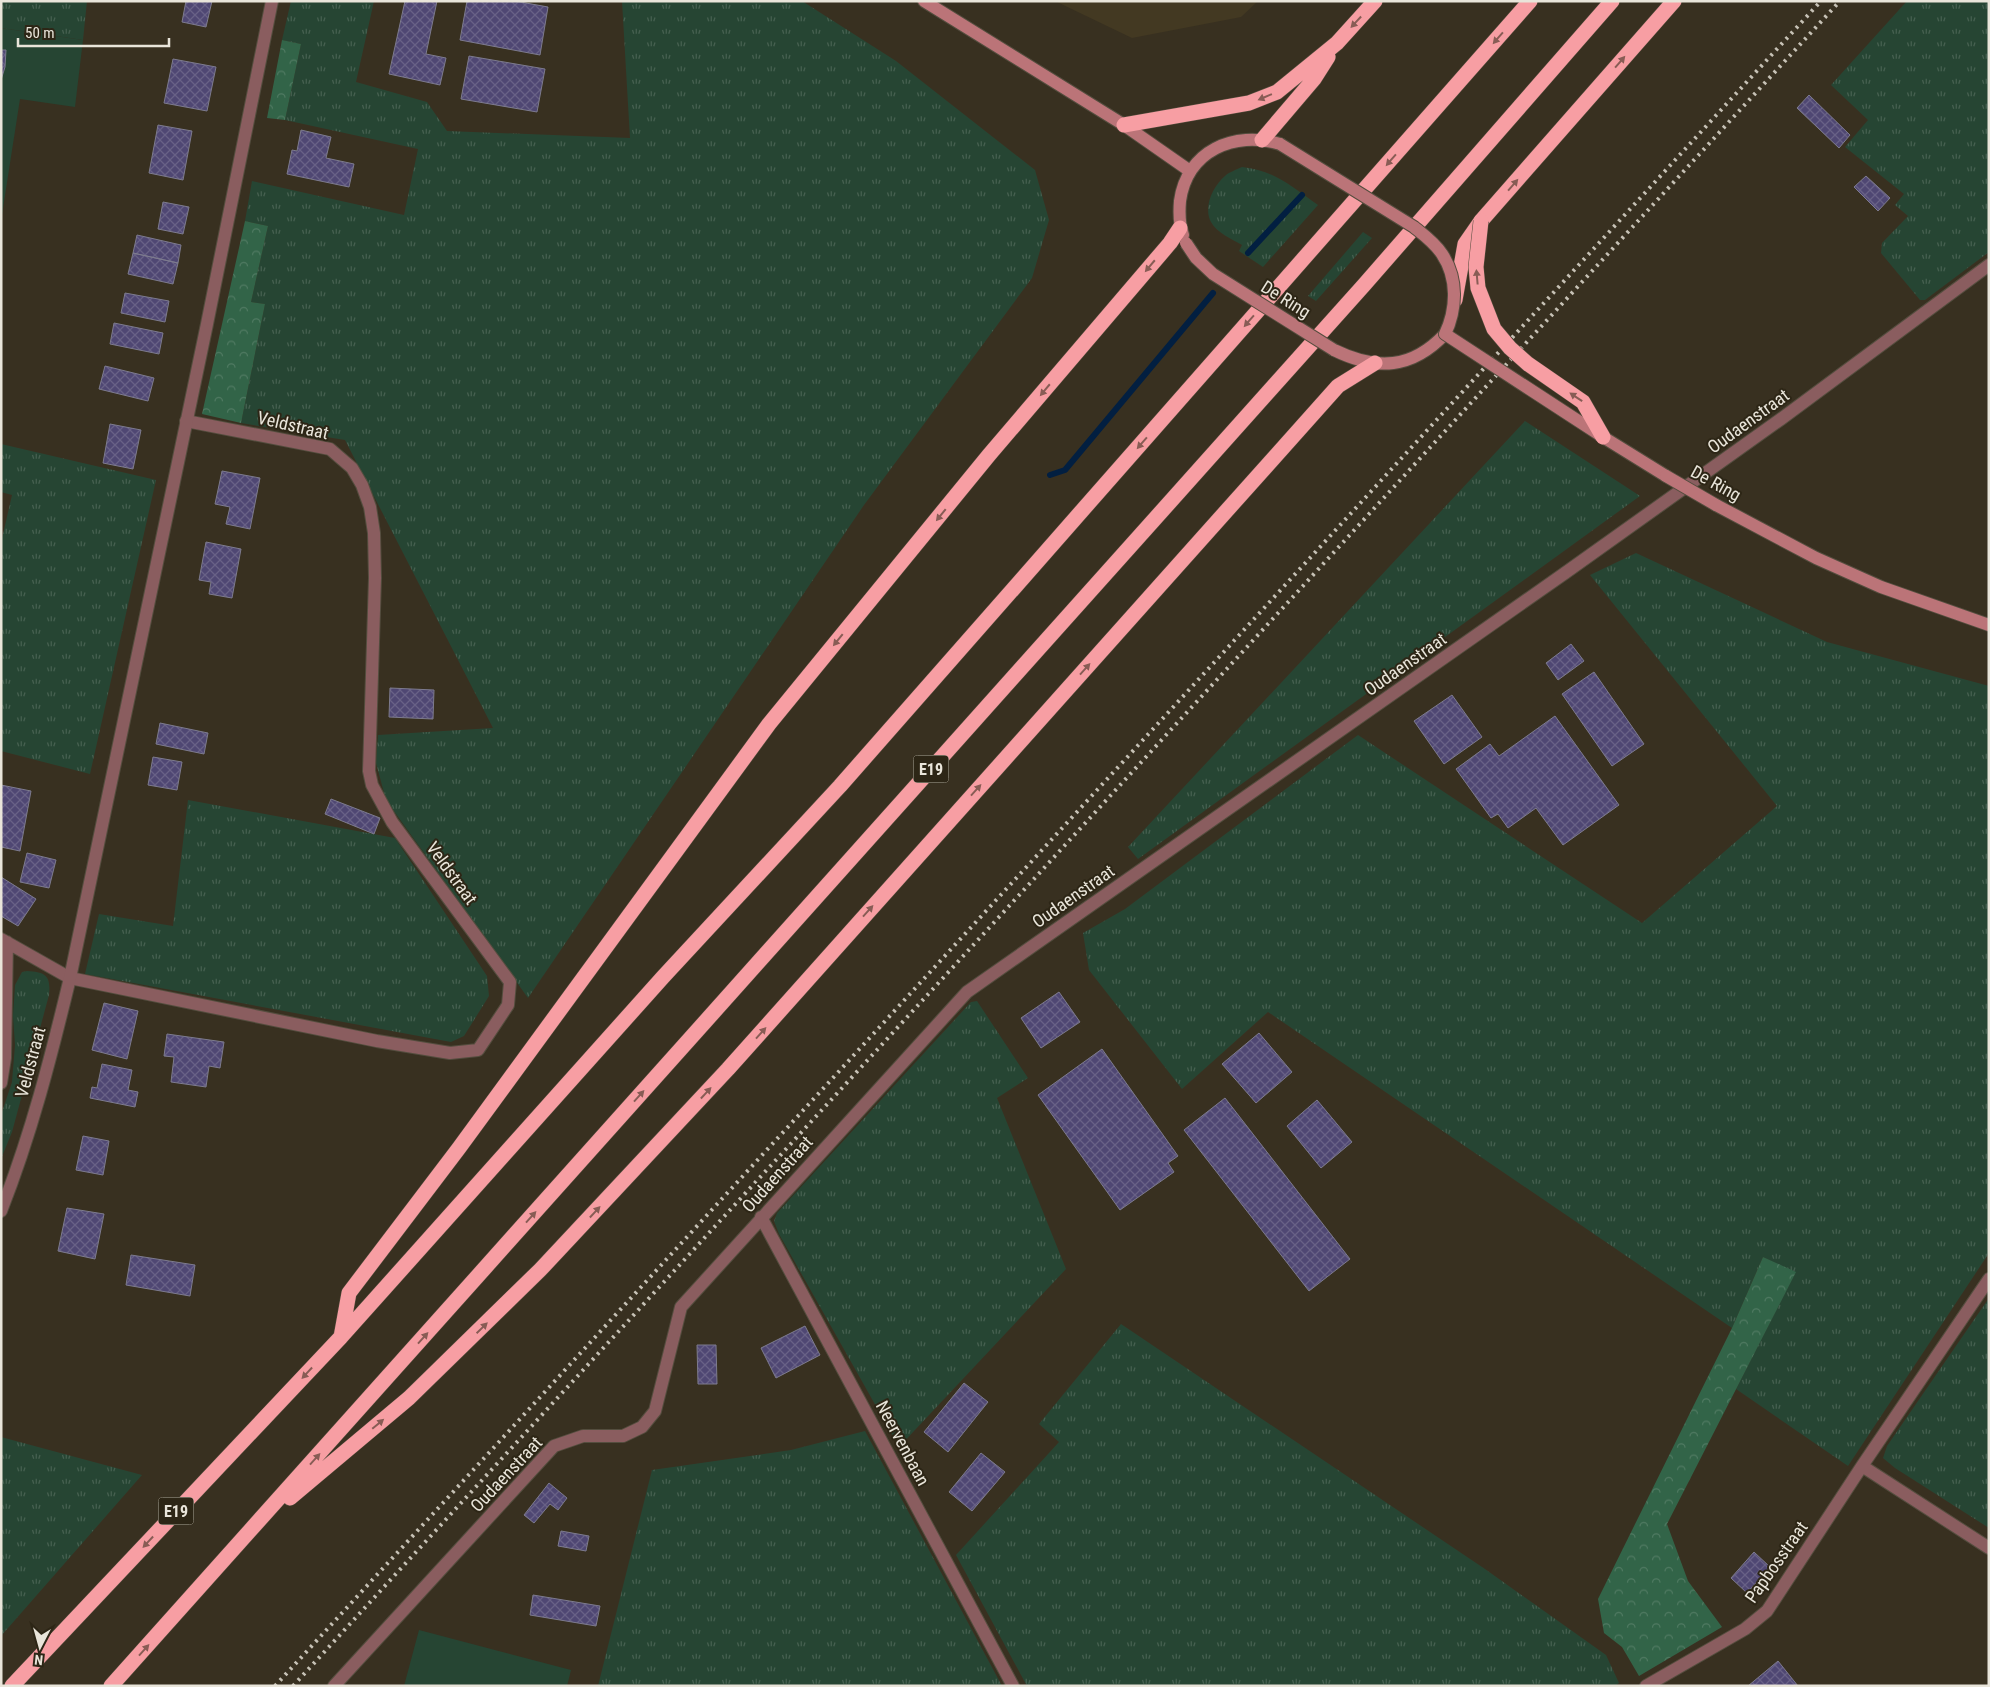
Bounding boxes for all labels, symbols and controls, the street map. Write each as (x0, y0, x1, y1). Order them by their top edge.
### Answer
scale bar (18, 15, 169, 47)
one-way arrow (1350, 16, 1362, 28)
text: 50 m (25, 24, 55, 42)
one-way arrow (1492, 31, 1504, 43)
one-way arrow (1615, 56, 1626, 69)
one-way arrow (1258, 94, 1272, 102)
one-way arrow (1385, 153, 1397, 165)
one-way arrow (1508, 178, 1519, 191)
one-way arrow (1145, 260, 1156, 273)
one-way arrow (1473, 268, 1481, 284)
street label: De Ring (1257, 276, 1315, 322)
one-way arrow (1243, 315, 1255, 327)
one-way arrow (1039, 383, 1050, 396)
street label: Oudaenstraat (1703, 384, 1793, 458)
one-way arrow (1569, 392, 1583, 402)
street label: Veldstraat (255, 407, 331, 443)
one-way arrow (1136, 437, 1147, 450)
street label: De Ring (1687, 461, 1745, 505)
one-way arrow (935, 508, 946, 521)
street label: Oudaenstraat (1360, 628, 1450, 700)
one-way arrow (832, 634, 843, 647)
one-way arrow (1079, 662, 1090, 675)
road number: E19 (914, 756, 948, 782)
one-way arrow (970, 784, 982, 796)
street label: Veldstraat (422, 838, 482, 908)
street label: Oudaenstraat (1028, 860, 1118, 932)
one-way arrow (863, 905, 874, 918)
street label: Veldstraat (10, 1024, 50, 1100)
one-way arrow (755, 1027, 766, 1040)
one-way arrow (700, 1087, 712, 1099)
one-way arrow (634, 1089, 645, 1102)
street label: Oudaenstraat (737, 1132, 817, 1216)
one-way arrow (589, 1206, 601, 1218)
one-way arrow (525, 1211, 537, 1223)
one-way arrow (476, 1322, 488, 1334)
one-way arrow (417, 1333, 429, 1345)
one-way arrow (301, 1366, 313, 1378)
street label: Neervenbaan (872, 1397, 934, 1489)
one-way arrow (371, 1419, 384, 1430)
street label: Oudaenstraat (466, 1432, 546, 1516)
one-way arrow (309, 1454, 321, 1466)
road number: E19 (158, 1498, 194, 1524)
street label: Papbosstraat (1740, 1517, 1812, 1607)
one-way arrow (142, 1535, 154, 1547)
north arrow (15, 1622, 65, 1672)
one-way arrow (138, 1644, 150, 1656)
text: N (34, 1652, 44, 1668)

